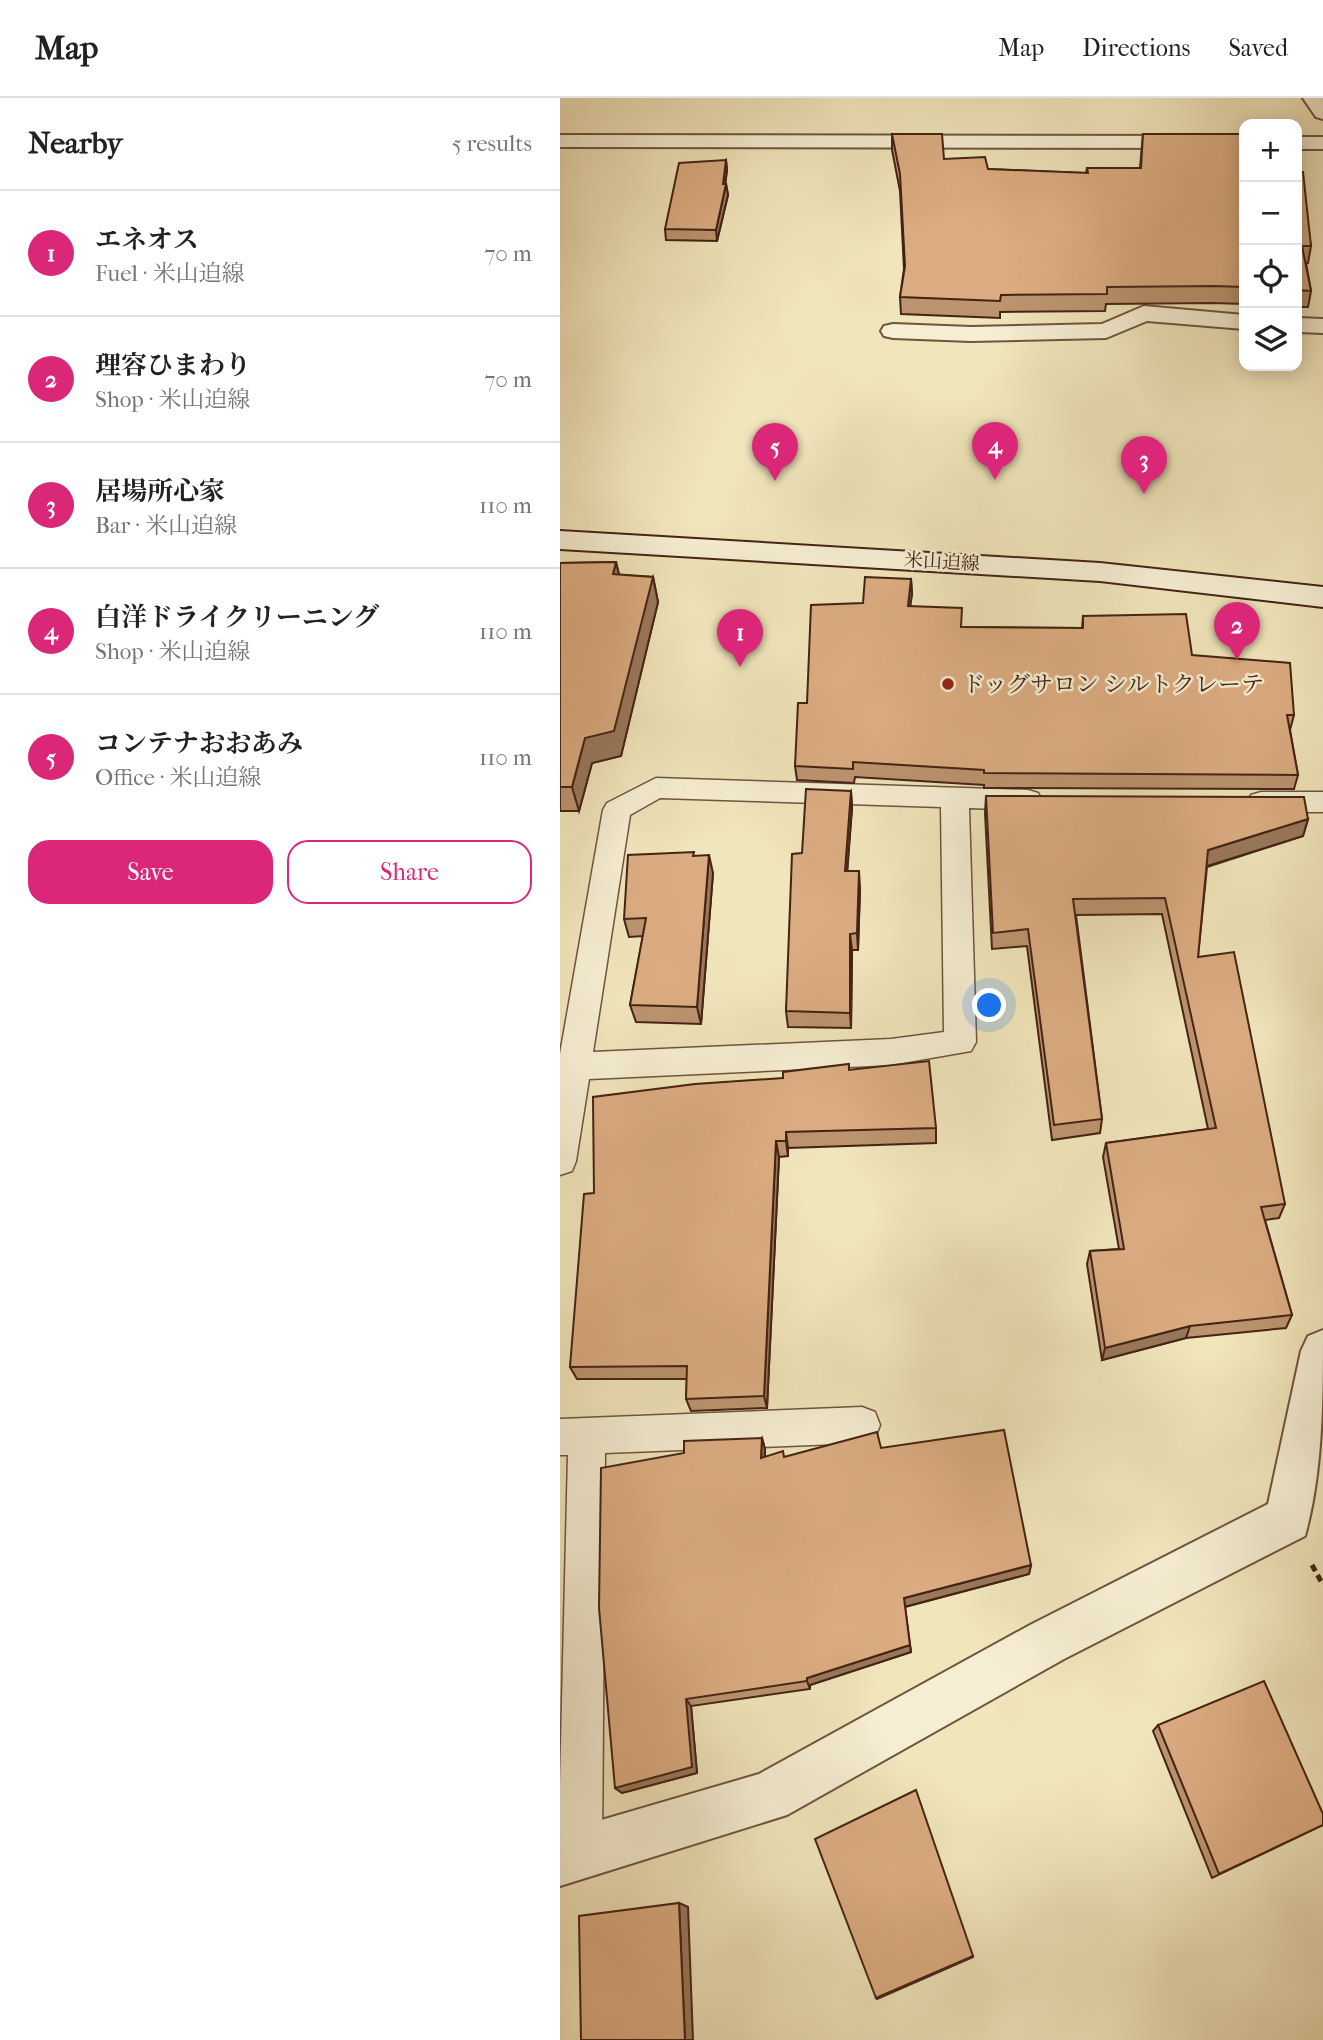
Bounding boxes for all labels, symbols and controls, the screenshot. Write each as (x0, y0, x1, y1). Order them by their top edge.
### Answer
text: Map (35, 29, 98, 68)
text: Map (998, 34, 1044, 62)
text: Directions (1082, 34, 1190, 62)
text: Saved (1228, 34, 1288, 62)
map controls (1239, 119, 1302, 371)
button: + (1239, 119, 1302, 182)
text: Nearby (28, 126, 123, 161)
text: 5 results (452, 130, 532, 157)
button: − (1239, 182, 1302, 245)
text: エネオス (95, 224, 199, 255)
text: 1 (47, 240, 55, 267)
text: 70 m (484, 240, 532, 267)
button: locate (1239, 245, 1302, 308)
text: Fuel · 米山迫線 (95, 260, 244, 287)
button: layers (1239, 308, 1302, 371)
text: 理容ひまわり (95, 350, 251, 381)
text: 2 (45, 366, 57, 393)
text: 70 m (484, 366, 532, 393)
text: Shop · 米山迫線 (95, 386, 250, 413)
pin: 4 (972, 422, 1018, 480)
pin: 5 (752, 423, 798, 481)
pin: 3 (1121, 436, 1167, 494)
text: 居場所心家 (95, 476, 225, 507)
text: 3 (46, 492, 56, 519)
text: 110 m (479, 492, 532, 519)
text: Bar · 米山迫線 (95, 512, 237, 539)
street label: 米山迫線 (903, 549, 980, 575)
text: 白洋ドライクリーニング (95, 602, 379, 633)
pin: 2 (1214, 602, 1260, 660)
pin: 1 (717, 609, 763, 667)
text: 4 (44, 618, 58, 645)
text: 110 m (479, 618, 532, 645)
text: Shop · 米山迫線 (95, 638, 250, 665)
place label: ドッグサロン シルトクレーテ (962, 671, 1264, 698)
marker: ドッグサロン シルトクレーテ (940, 676, 956, 692)
text: コンテナおおあみ (95, 728, 303, 759)
text: 5 (46, 744, 56, 771)
text: 110 m (479, 744, 532, 771)
text: Office · 米山迫線 (95, 764, 261, 791)
button: Save (28, 840, 273, 904)
button: Share (287, 840, 532, 904)
your location (972, 988, 1006, 1022)

